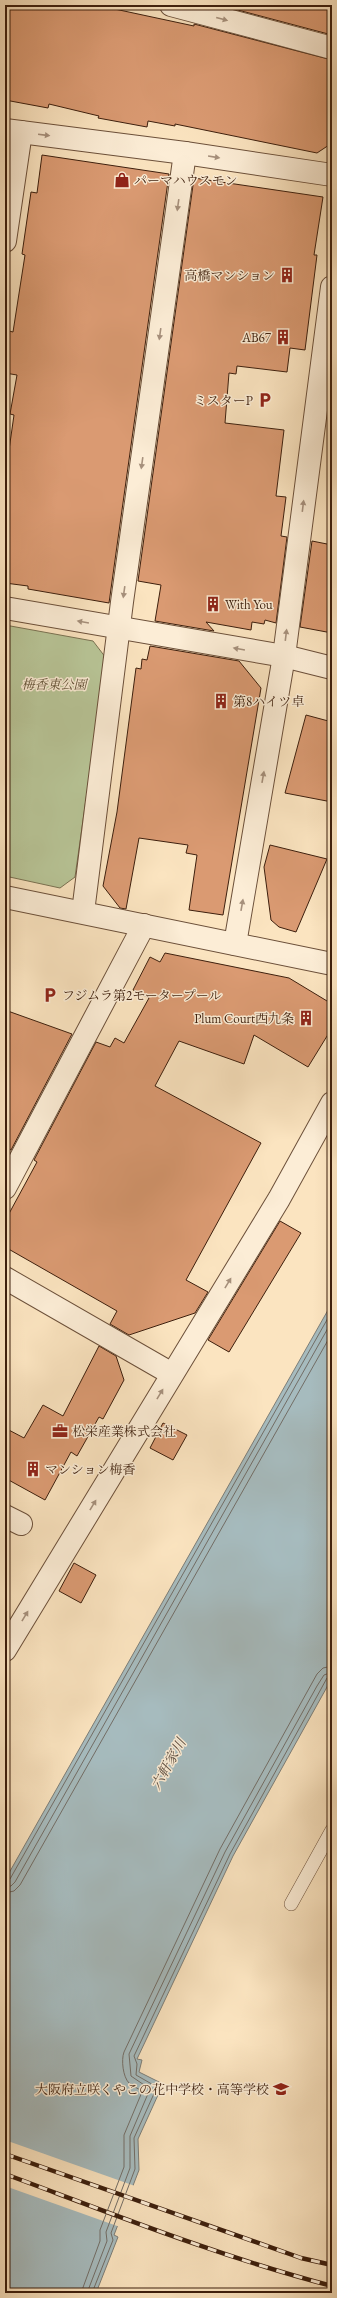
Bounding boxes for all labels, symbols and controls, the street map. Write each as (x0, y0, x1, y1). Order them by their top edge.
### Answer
one-way arrow (216, 16, 229, 22)
one-way arrow (38, 132, 50, 138)
one-way arrow (208, 154, 220, 160)
shop icon: パーマハウスモン (113, 171, 131, 189)
place label: パーマハウスモン (134, 172, 237, 189)
one-way arrow (175, 199, 181, 211)
building icon: 高橋マンション (278, 266, 296, 284)
place label: 高橋マンション (185, 267, 275, 284)
one-way arrow (157, 328, 163, 340)
building icon: AB67 (274, 328, 292, 346)
place label: AB67 (241, 329, 272, 346)
parking icon: ミスターP (256, 391, 274, 409)
place label: ミスターP (194, 392, 253, 409)
one-way arrow (139, 457, 145, 469)
one-way arrow (300, 500, 306, 512)
one-way arrow (121, 586, 127, 598)
building icon: With You (204, 595, 222, 613)
place label: With You (225, 596, 273, 613)
one-way arrow (77, 619, 89, 625)
one-way arrow (283, 629, 289, 641)
one-way arrow (233, 646, 245, 652)
park label: 梅香東公園 (21, 676, 88, 693)
building icon: 第8ハイツ卓 (212, 692, 230, 710)
place label: 第8ハイツ卓 (233, 693, 304, 710)
one-way arrow (260, 771, 266, 783)
one-way arrow (239, 899, 245, 911)
parking icon: フジムラ第2モータープール (41, 986, 59, 1004)
place label: フジムラ第2モータープール (62, 987, 221, 1004)
building icon: Plum Court西九条 (297, 1009, 315, 1027)
place label: Plum Court西九条 (194, 1010, 294, 1027)
one-way arrow (224, 1278, 232, 1288)
one-way arrow (156, 1389, 164, 1399)
office icon: 松栄産業株式会社 (51, 1422, 69, 1440)
place label: 松栄産業株式会社 (72, 1423, 176, 1440)
building icon: マンション梅香 (24, 1460, 42, 1478)
place label: マンション梅香 (45, 1461, 135, 1478)
one-way arrow (89, 1499, 96, 1511)
one-way arrow (22, 1610, 29, 1622)
water label: 六軒家川 (147, 1733, 190, 1793)
school or university icon: 大阪府立咲くやこの花中学校・高等学校 (272, 2080, 290, 2098)
place label: 大阪府立咲くやこの花中学校・高等学校 (35, 2081, 269, 2098)

